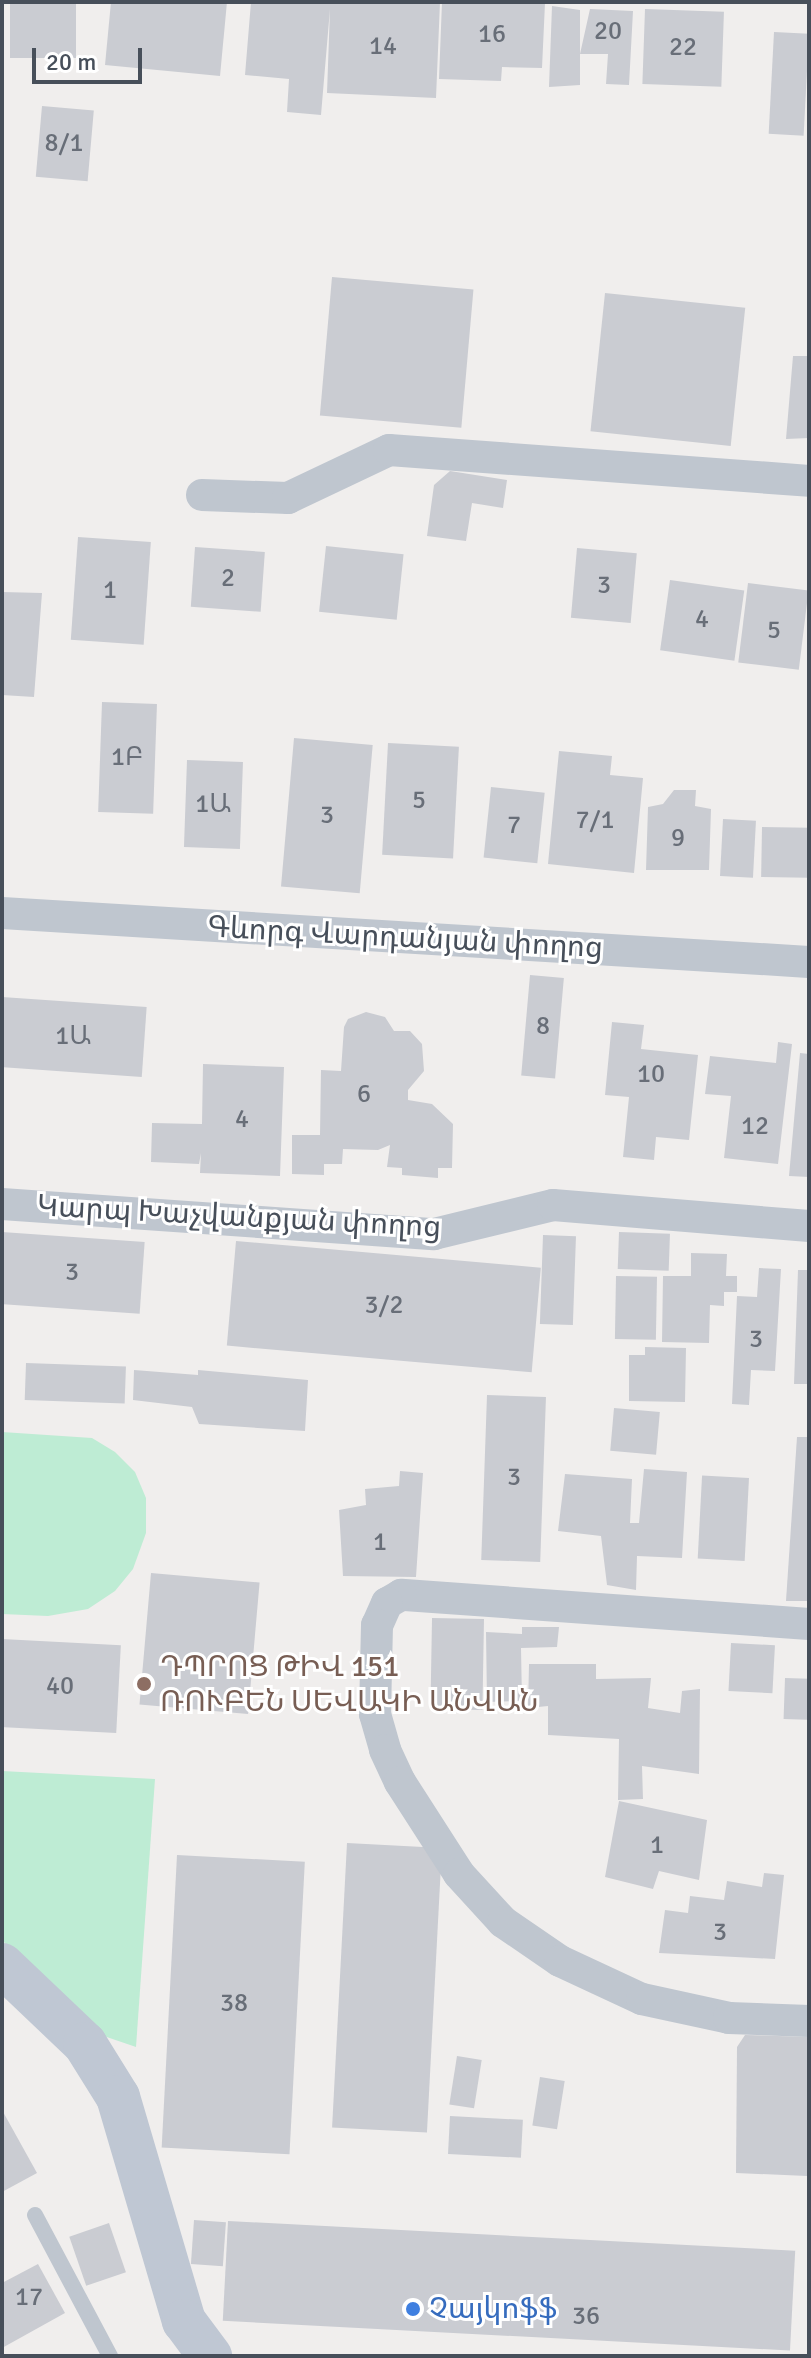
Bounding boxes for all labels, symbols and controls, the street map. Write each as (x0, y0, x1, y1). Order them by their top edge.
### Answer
house number: 20 (594, 16, 622, 48)
house number: 16 (478, 19, 506, 51)
house number: 14 (369, 31, 397, 63)
scale bar (36, 32, 146, 82)
house number: 22 (669, 32, 697, 64)
text: 20 m (46, 47, 96, 77)
house number: 8/1 (44, 128, 84, 160)
house number: 2 (221, 563, 235, 595)
house number: 3 (597, 570, 611, 602)
house number: 1 (103, 575, 117, 607)
house number: 4 (695, 604, 709, 636)
house number: 5 (767, 615, 781, 647)
house number: 1Բ (111, 742, 143, 774)
house number: 5 (412, 785, 426, 817)
house number: 1Ա (195, 789, 231, 821)
house number: 3 (320, 800, 334, 832)
house number: 7/1 (575, 805, 615, 837)
house number: 7 (507, 810, 521, 842)
house number: 9 (671, 823, 685, 855)
street label: Գևորգ Վարդանյան փողոց (206, 910, 604, 966)
house number: 8 (536, 1011, 550, 1043)
house number: 1Ա (55, 1021, 91, 1053)
house number: 10 (637, 1059, 665, 1091)
house number: 6 (357, 1079, 371, 1111)
house number: 4 (235, 1104, 249, 1136)
house number: 12 (741, 1111, 769, 1143)
street label: Կարպ Խաչվանքյան փողոց (36, 1188, 442, 1246)
house number: 3 (65, 1257, 79, 1289)
house number: 3/2 (364, 1290, 404, 1322)
house number: 3 (749, 1324, 763, 1356)
house number: 3 (507, 1462, 521, 1494)
house number: 1 (373, 1527, 387, 1559)
place label: ԴՊՐՈՑ ԹԻՎ 151 ՌՈՒԲԵՆ ՍԵՎԱԿԻ ԱՆՎԱՆ (160, 1649, 538, 1720)
house number: 40 (46, 1671, 74, 1703)
marker: ԴՊՐՈՑ ԹԻՎ 151 ՌՈՒԲԵՆ ՍԵՎԱԿԻ ԱՆՎԱՆ (135, 1675, 153, 1693)
house number: 1 (650, 1830, 664, 1862)
house number: 3 (713, 1917, 727, 1949)
house number: 38 (220, 1988, 248, 2020)
house number: 17 (15, 2282, 43, 2314)
place label: Չայկոֆֆ (429, 2291, 558, 2327)
marker: Չայկոֆֆ (404, 2300, 422, 2318)
house number: 36 (572, 2301, 600, 2333)

